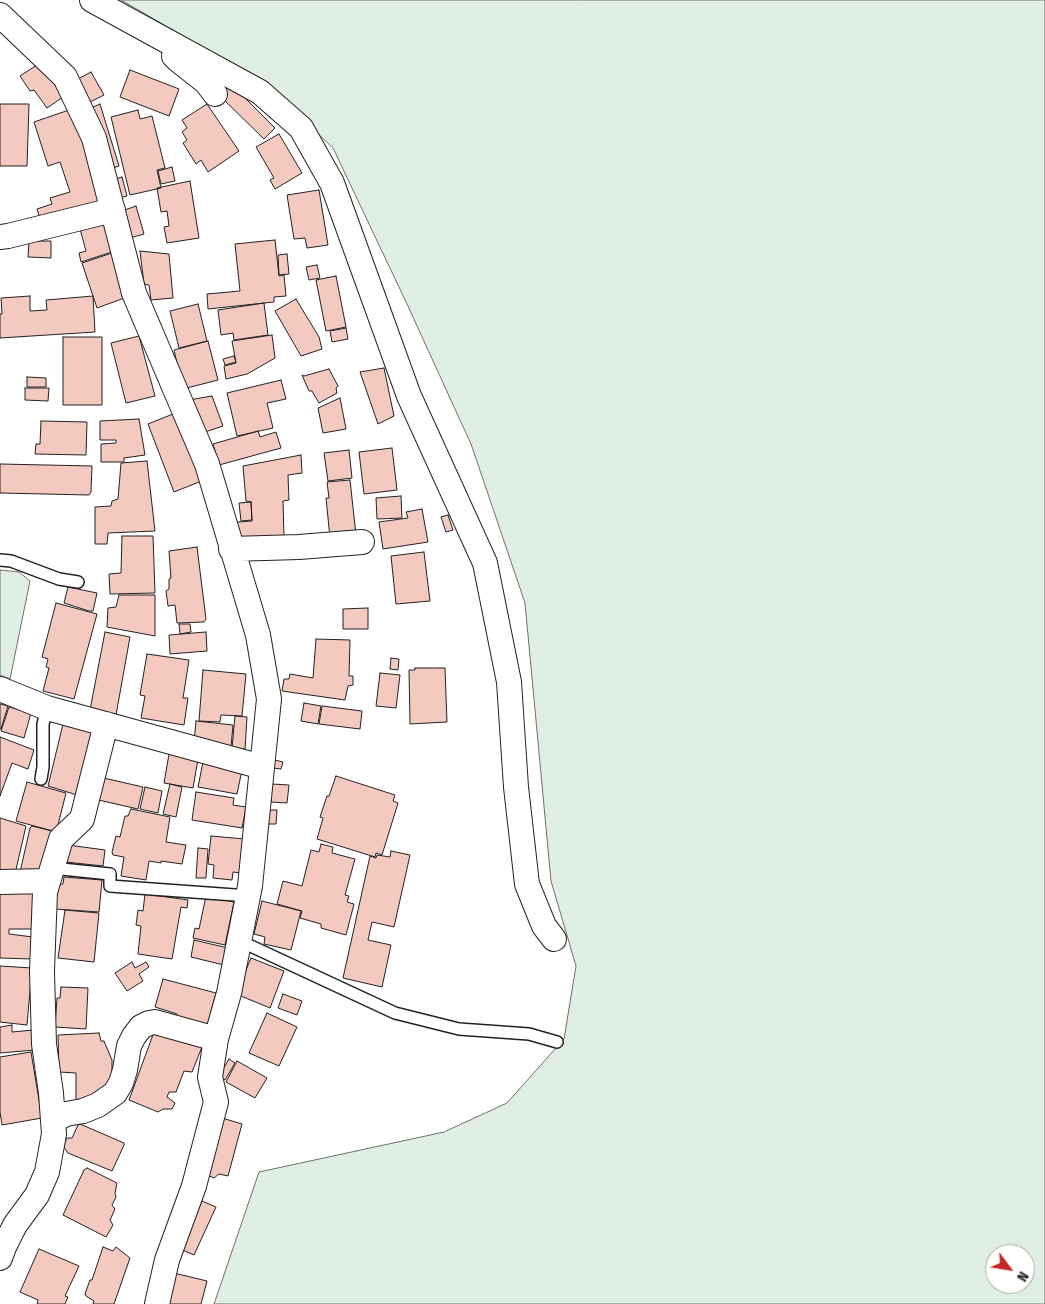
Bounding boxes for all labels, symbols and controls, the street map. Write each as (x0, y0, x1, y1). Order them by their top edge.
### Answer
north arrow (985, 1244, 1035, 1294)
text: N (1013, 1268, 1032, 1284)

